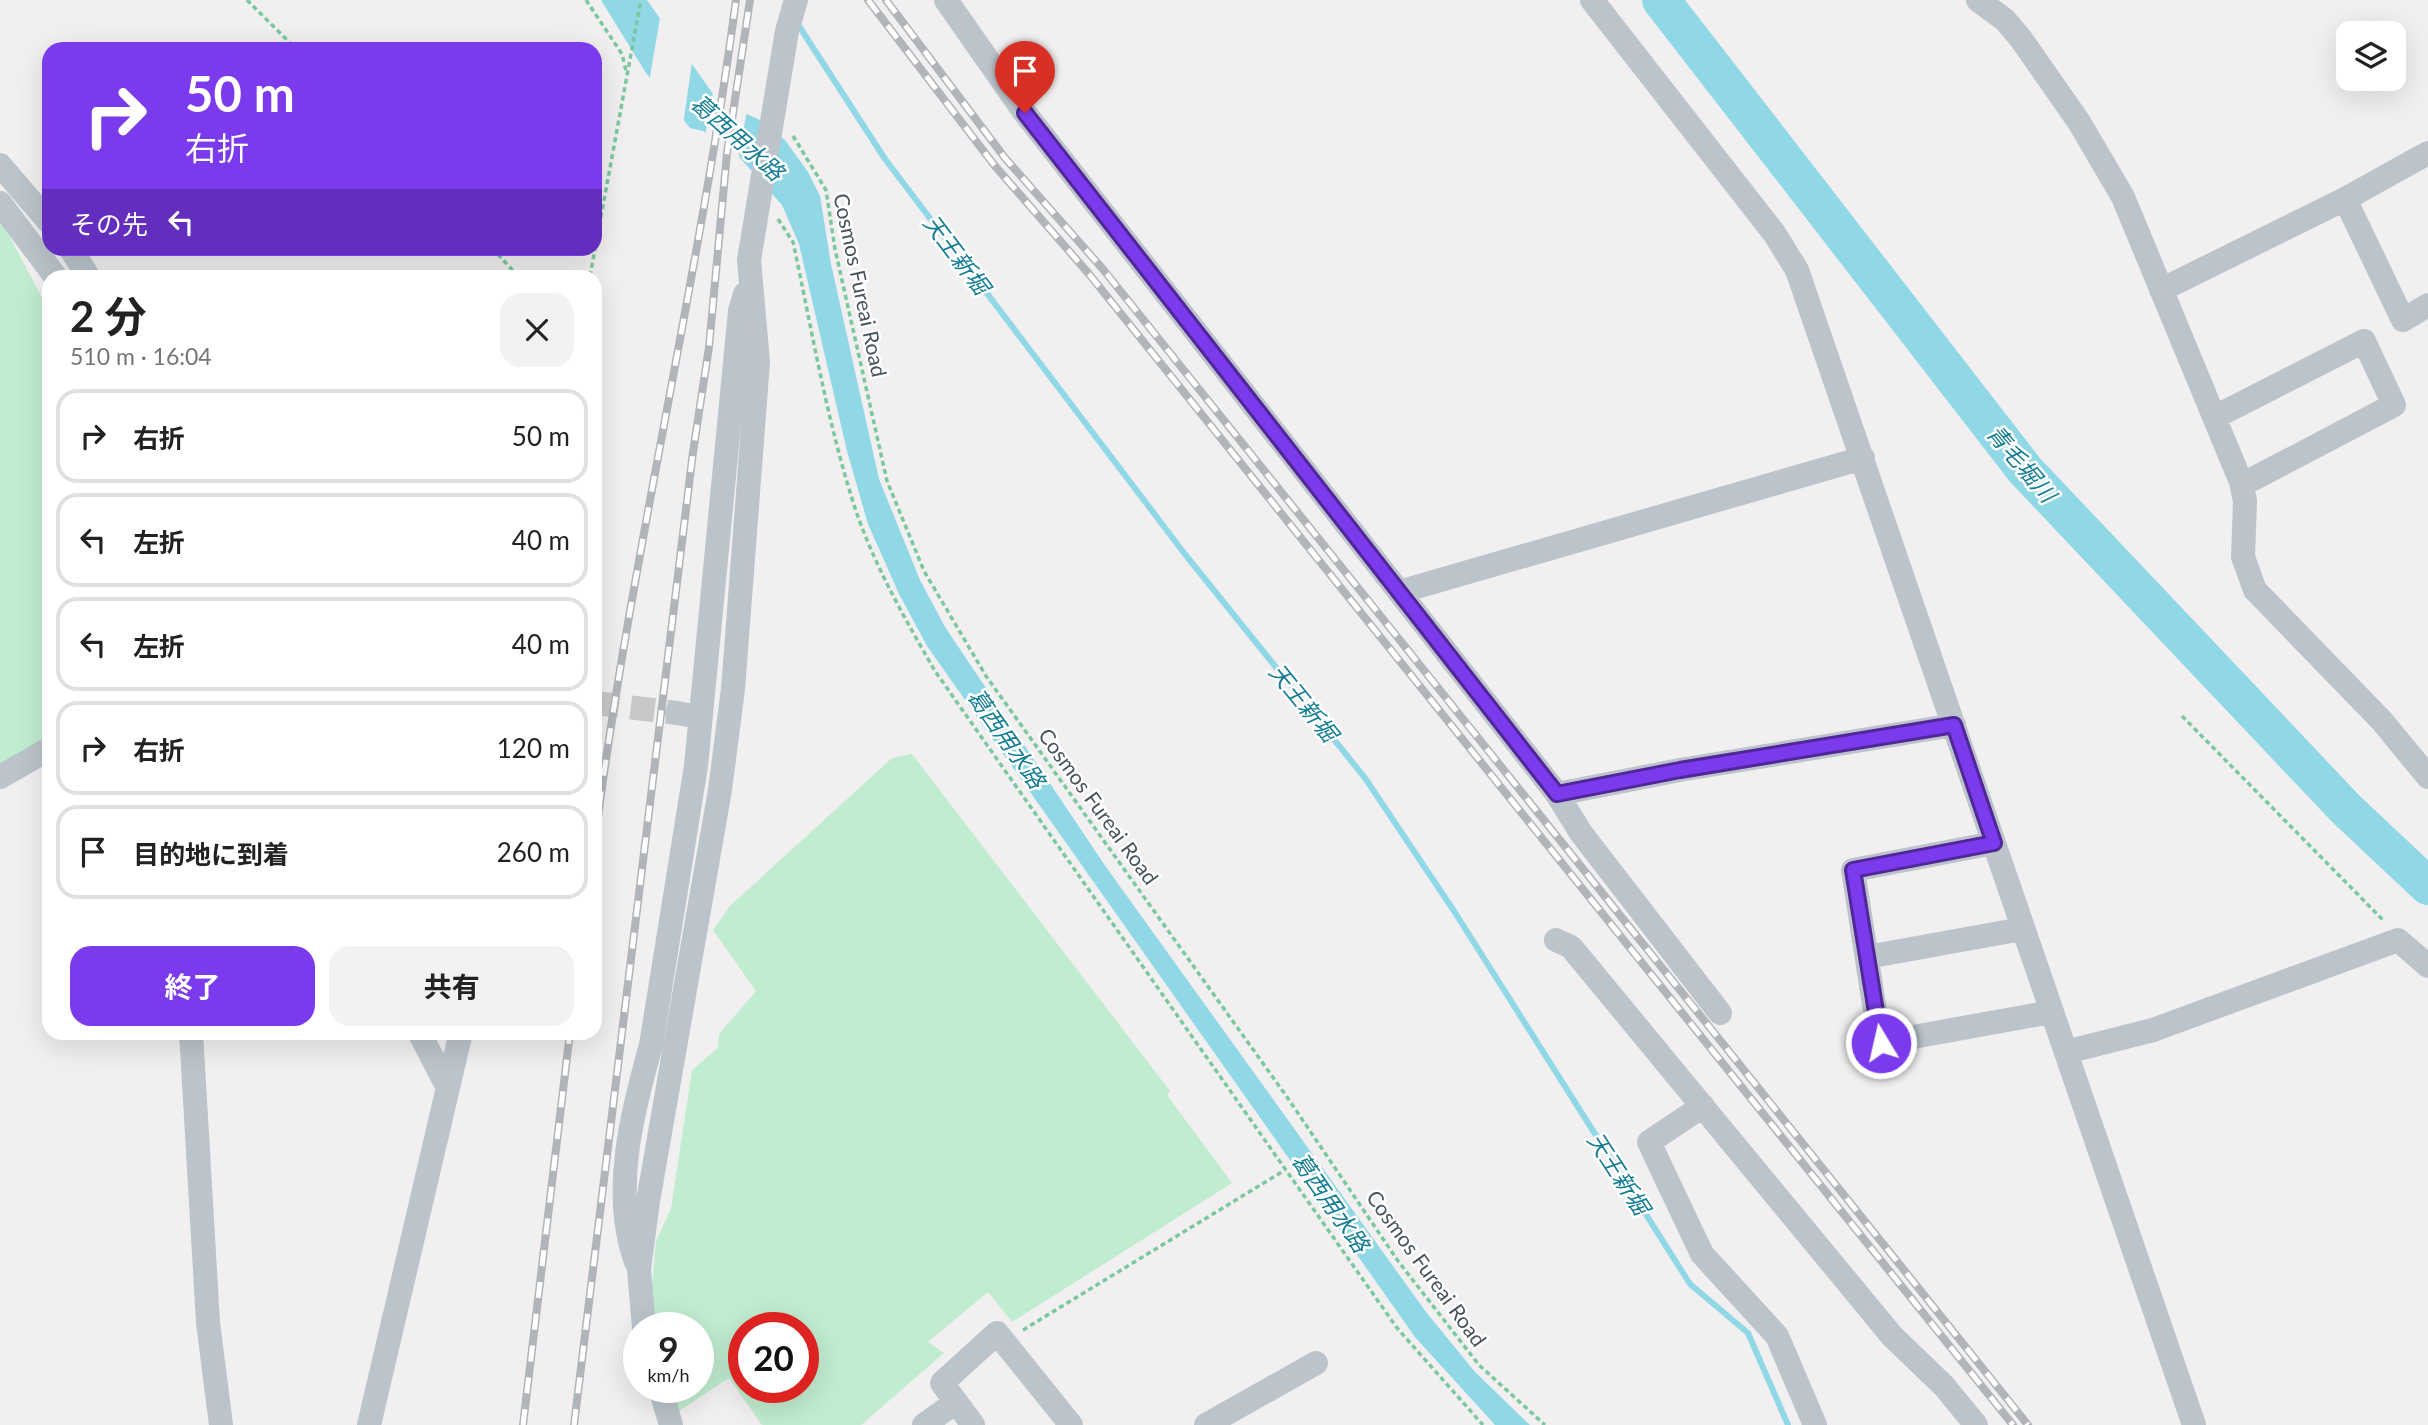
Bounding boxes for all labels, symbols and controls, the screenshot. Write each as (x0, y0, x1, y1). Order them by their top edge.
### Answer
map controls (2336, 21, 2406, 91)
button: layers (2336, 21, 2406, 91)
pin (995, 41, 1055, 113)
icon: arrive (1006, 52, 1044, 90)
text: 50 m (185, 64, 295, 122)
icon: right (70, 70, 161, 161)
water label: 葛西用水路 (686, 88, 792, 187)
text: 右折 (185, 128, 249, 167)
street label: Cosmos Fureai Road (829, 191, 893, 379)
icon: left (162, 203, 200, 241)
text: その先 (70, 208, 148, 240)
water label: 天王新堀 (918, 209, 998, 302)
text: 2 分 (70, 291, 147, 341)
button: close (500, 293, 574, 367)
text: 510 m · 16:04 (70, 342, 212, 370)
icon: right (74, 417, 112, 455)
water label: 青毛堀川 (1982, 419, 2064, 510)
text: 50 m (512, 420, 570, 452)
text: 右折 (133, 422, 185, 454)
icon: left (74, 521, 112, 559)
text: 40 m (512, 524, 570, 556)
text: 左折 (133, 526, 185, 558)
icon: left (74, 625, 112, 663)
text: 40 m (512, 628, 570, 660)
text: 左折 (133, 630, 185, 662)
water label: 天王新堀 (1264, 657, 1346, 749)
water label: 葛西用水路 (963, 683, 1053, 795)
street label: Cosmos Fureai Road (1034, 723, 1164, 889)
icon: right (74, 729, 112, 767)
text: 120 m (497, 732, 570, 764)
text: 右折 (133, 734, 185, 766)
icon: arrive (74, 833, 112, 871)
text: 260 m (497, 836, 570, 868)
text: 目的地に到着 (133, 838, 289, 870)
button: 終了 (70, 946, 315, 1026)
button: 共有 (329, 946, 574, 1026)
position arrow (1844, 1006, 1918, 1080)
water label: 天王新堀 (1582, 1127, 1657, 1222)
water label: 葛西用水路 (1287, 1147, 1377, 1259)
street label: Cosmos Fureai Road (1362, 1185, 1492, 1351)
speed limit sign: 20 (728, 1312, 819, 1403)
text: 9 (658, 1327, 679, 1369)
text: km/h (647, 1364, 690, 1386)

